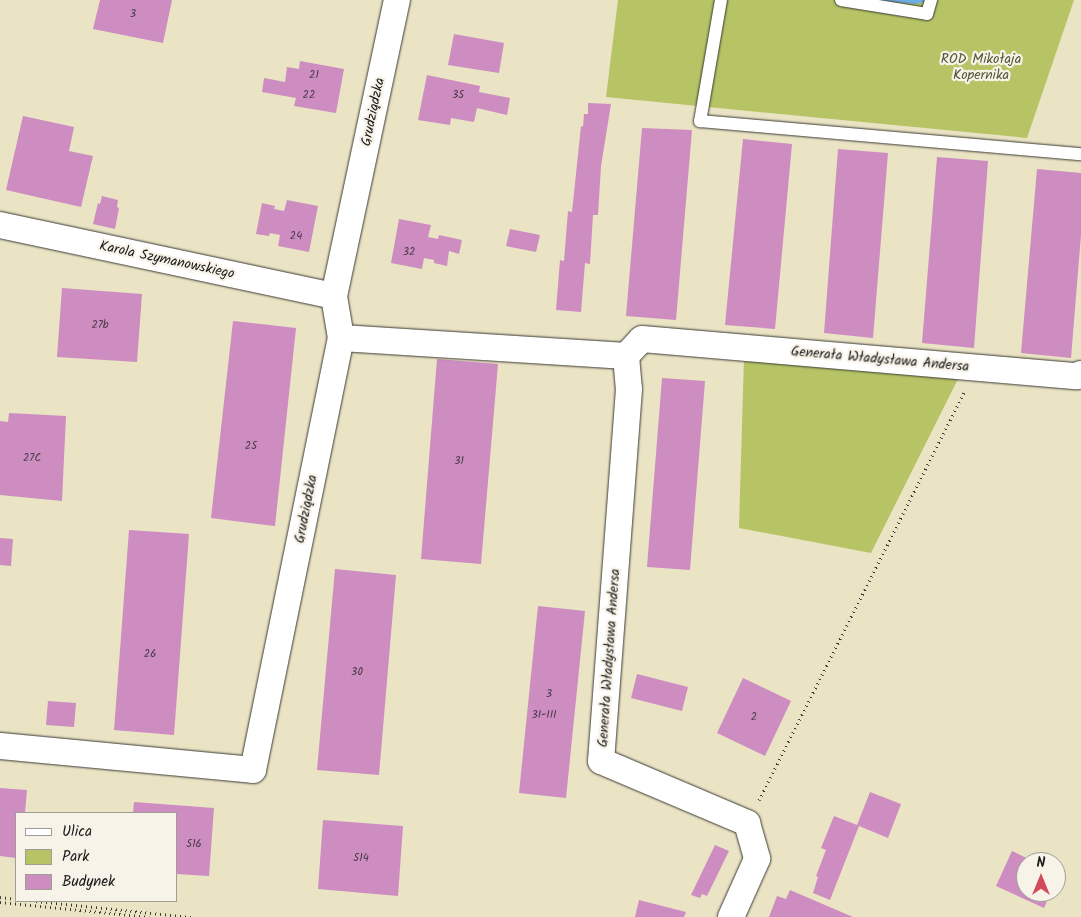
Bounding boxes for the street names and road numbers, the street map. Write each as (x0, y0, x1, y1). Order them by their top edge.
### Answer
street label: Grudziądzka (358, 76, 388, 148)
street label: Karola Szymanowskiego (98, 237, 236, 283)
street label: Generała Władysława Andersa (790, 343, 970, 375)
street label: Grudziądzka (291, 473, 321, 545)
street label: Generała Władysława Andersa (594, 568, 624, 748)

